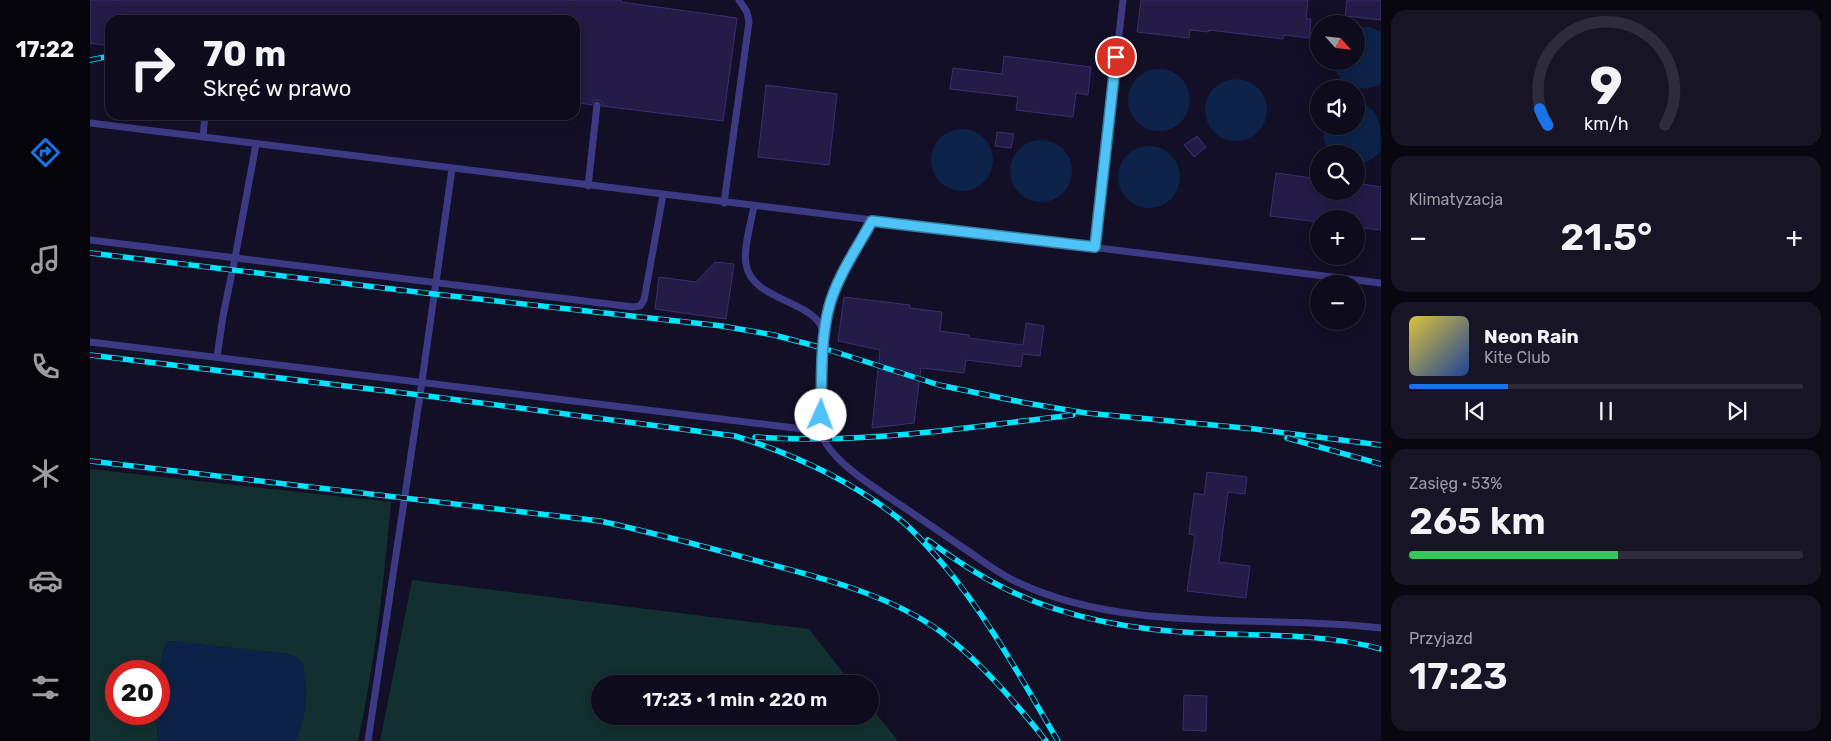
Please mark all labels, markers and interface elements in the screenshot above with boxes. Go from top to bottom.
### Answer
north arrow [1310,15,1365,70]
map controls [1310,15,1365,330]
text: 70 m [203,33,286,75]
icon: right [120,35,185,100]
text: 17:22 [16,36,74,63]
pin [1095,36,1137,78]
icon: arrive [1102,43,1130,71]
text: 9 [1589,55,1623,117]
text: Skręć w prawo [203,75,351,102]
button: sound [1310,80,1365,135]
text: km/h [1584,113,1628,134]
icon: directions [28,135,63,170]
button: search [1310,145,1365,200]
text: Klimatyzacja [1409,190,1503,209]
button: + [1310,210,1365,265]
text: 21.5° [1560,214,1652,260]
text: − [1409,221,1427,254]
text: + [1786,221,1803,254]
icon: music [28,242,63,277]
button: − [1310,275,1365,330]
text: Neon Rain [1484,325,1579,348]
text: Kite Club [1484,348,1550,367]
icon: phone [28,349,63,384]
position arrow [794,388,846,440]
icon: previous [1461,397,1489,425]
icon: pause [1592,397,1620,425]
icon: next [1723,397,1751,425]
icon: climate [28,456,63,491]
text: Zasięg · 53% [1409,474,1502,493]
text: 265 km [1409,498,1546,544]
icon: car [28,563,63,598]
text: Przyjazd [1409,629,1473,648]
text: 17:23 [1409,653,1508,699]
speed limit sign: 20 [105,660,170,725]
icon: filters [28,670,63,705]
text: 17:23 · 1 min · 220 m [643,688,827,711]

